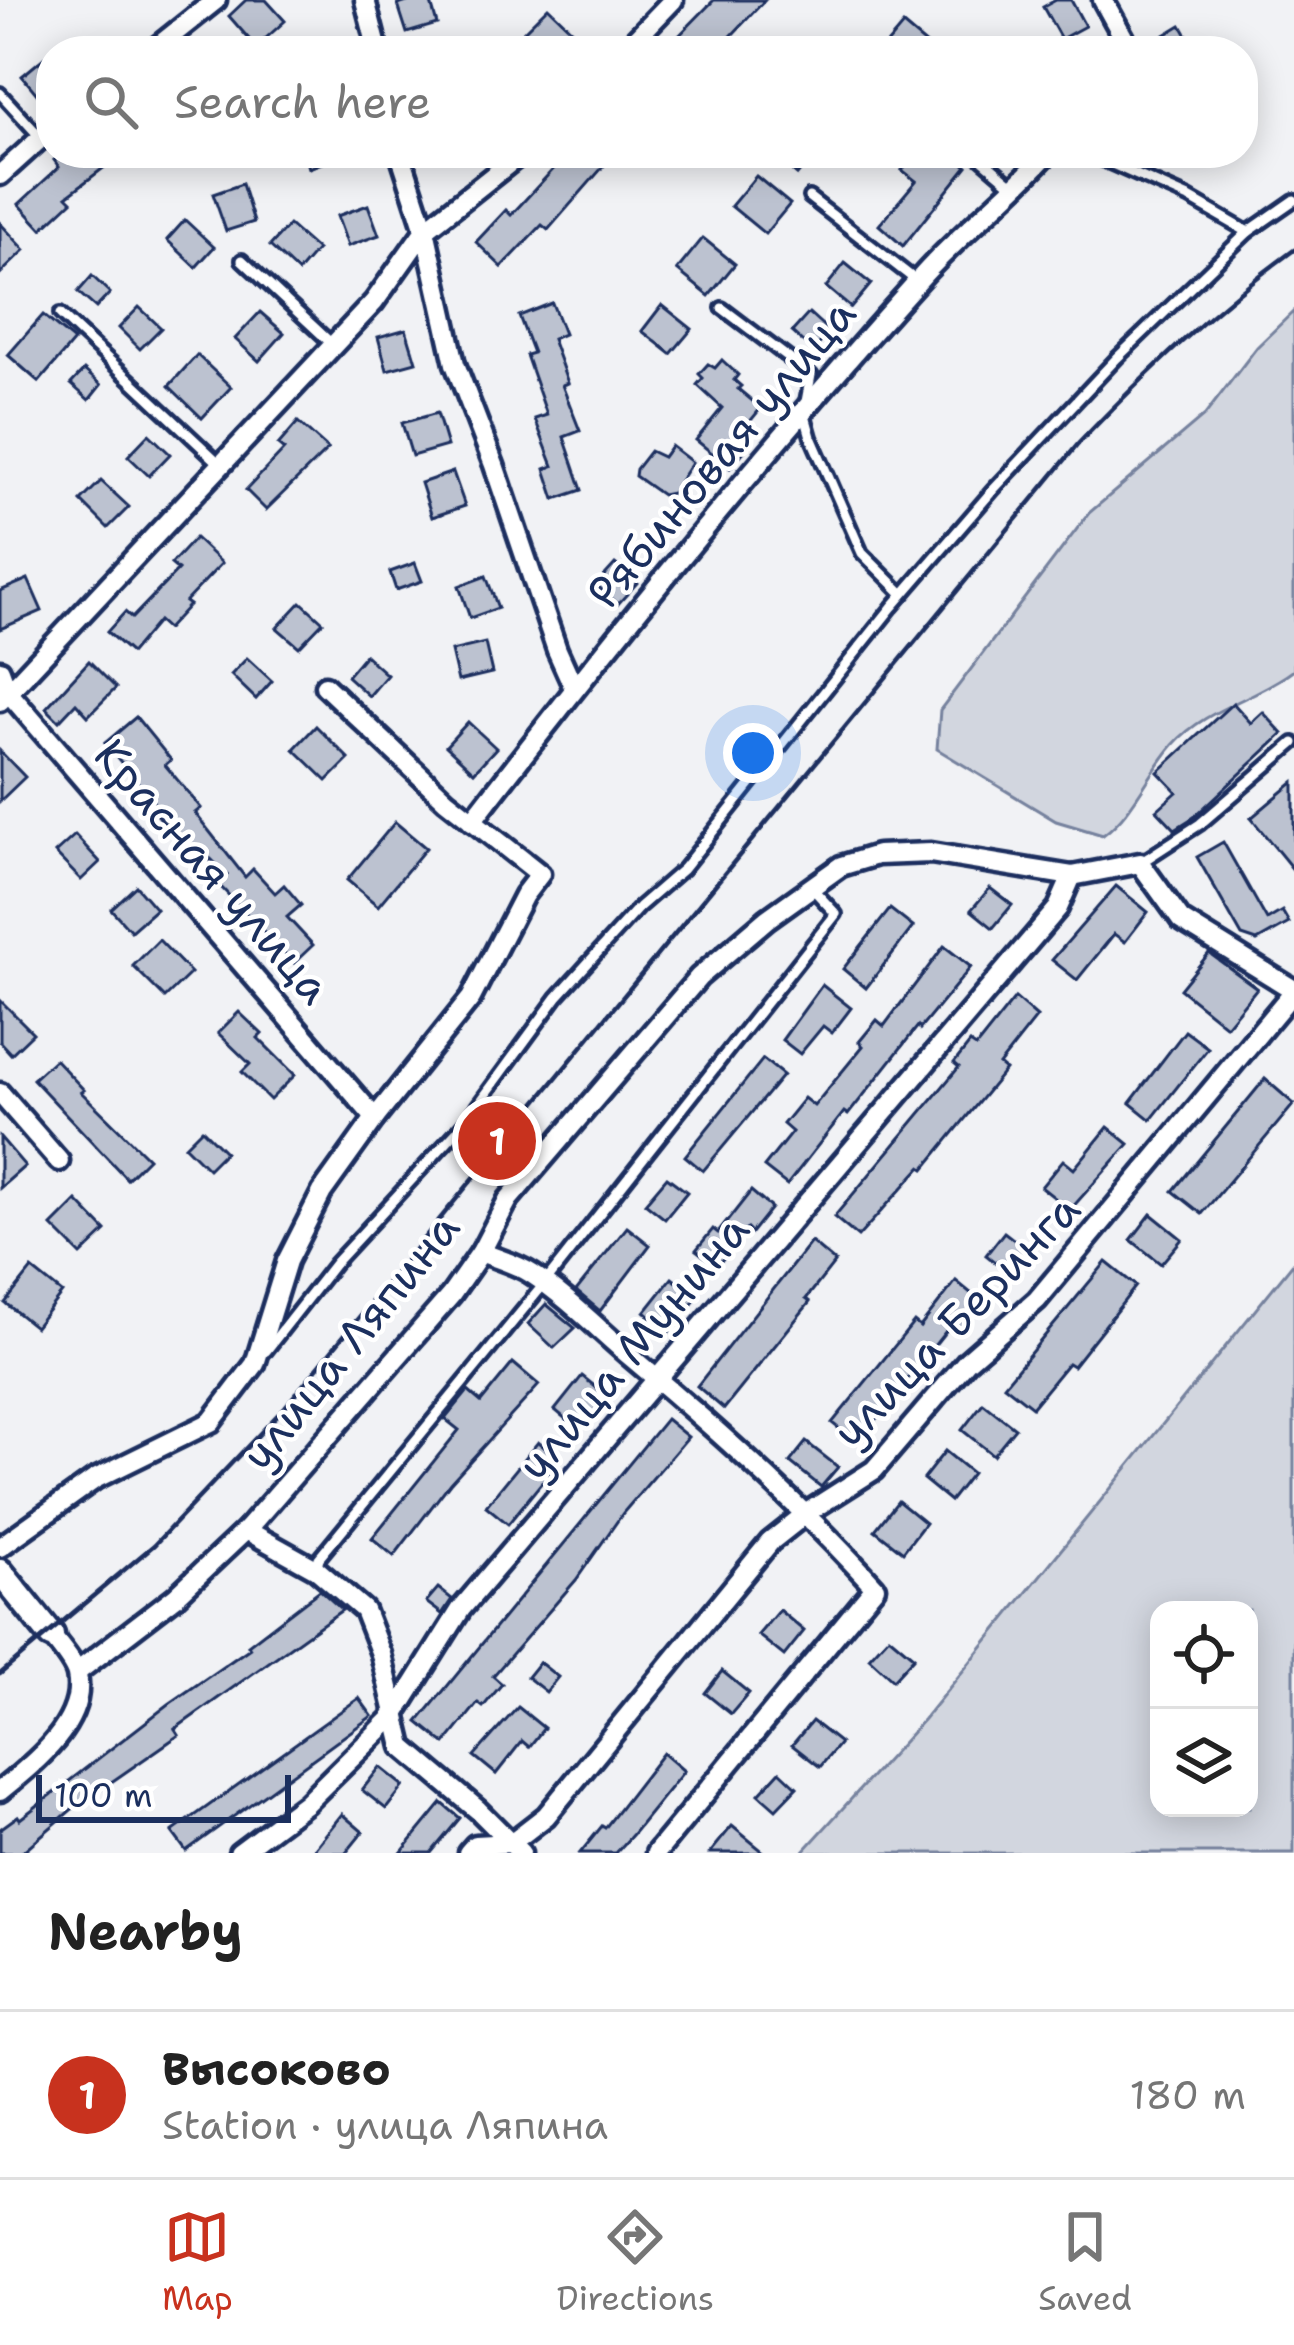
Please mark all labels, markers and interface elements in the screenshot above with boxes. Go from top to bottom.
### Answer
search box [36,36,1258,168]
icon: search [78,69,144,135]
text: Search here [174,72,431,132]
street label: Рябиновая улица [573,285,869,621]
your location [723,723,783,783]
street label: Красная улица [81,726,345,1016]
pin: 1 [458,1096,536,1186]
street label: улица Беринга [819,1180,1093,1460]
street label: улица Ляпина [228,1200,472,1482]
street label: улица Мунина [504,1201,762,1493]
map controls [1150,1601,1258,1817]
button: locate [1150,1601,1258,1709]
button: layers [1150,1709,1258,1817]
scale bar [36,1769,291,1822]
text: 100 m [54,1773,153,1818]
text: Nearby [48,1897,243,1965]
text: Высоково [162,2039,391,2099]
text: 1 [78,2069,96,2121]
text: 180 m [1130,2069,1246,2121]
text: Station · улица Ляпина [162,2099,608,2151]
tab: Map [162,2204,233,2321]
tab: Directions [557,2204,714,2321]
tab: Saved [1038,2204,1132,2321]

